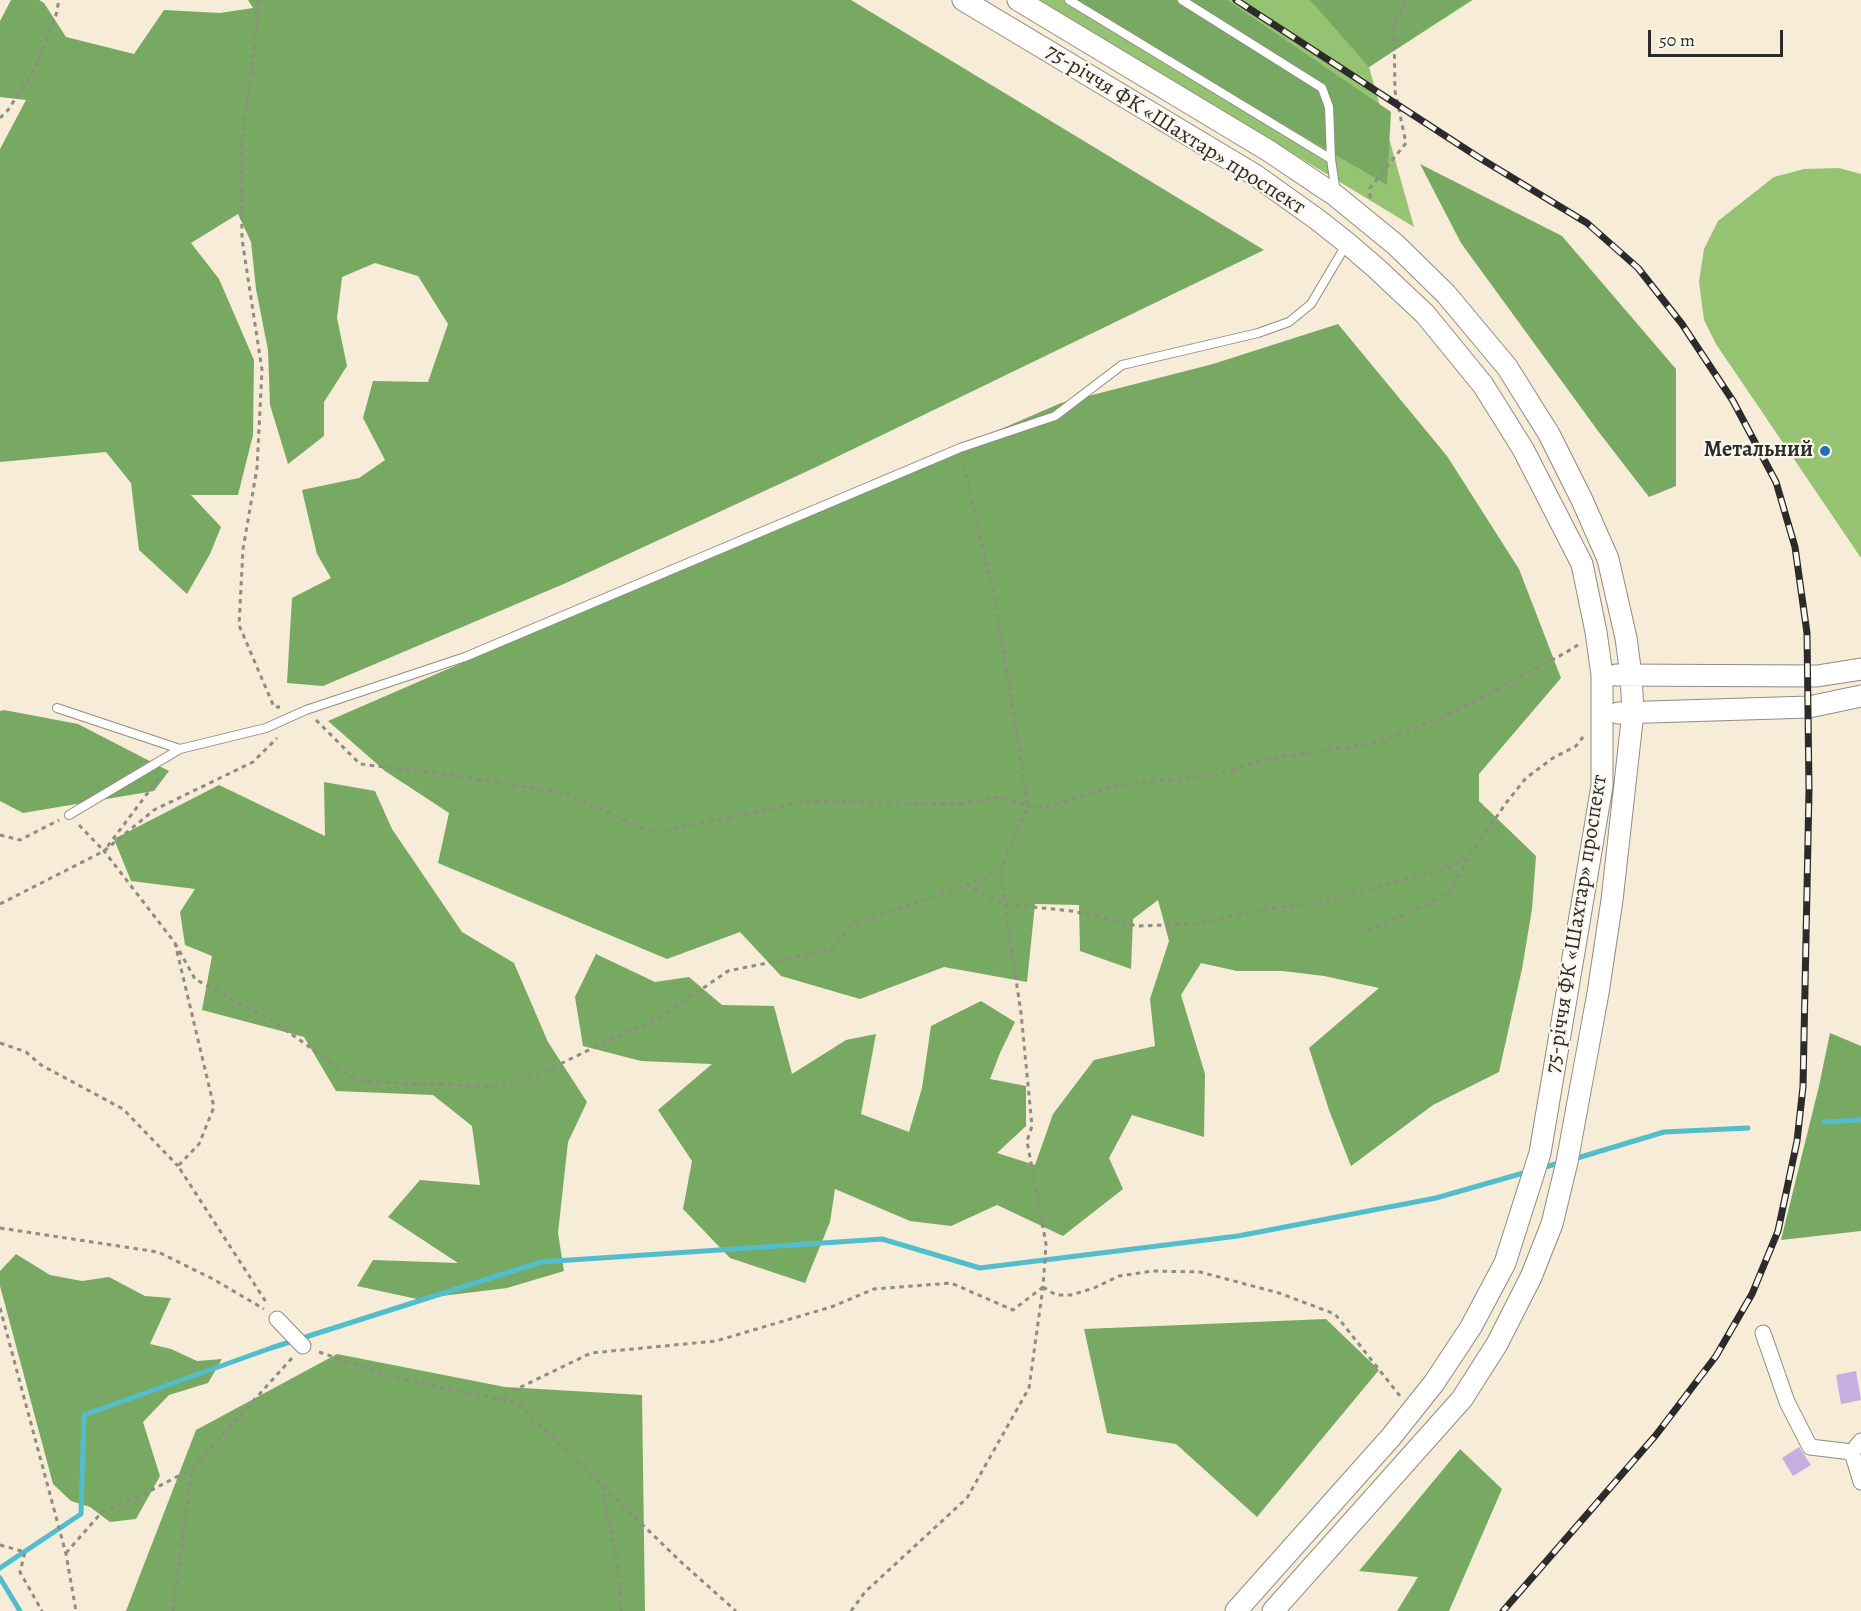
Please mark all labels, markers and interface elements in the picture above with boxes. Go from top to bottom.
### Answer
scale bar [1651,18,1786,56]
text: 50 m [1659,28,1695,52]
street label: 75-річчя ФК «Шахтар» проспект [1040,39,1310,221]
place label: Метальний [1704,438,1813,464]
marker: Метальний [1818,444,1832,458]
street label: 75-річчя ФК «Шахтар» проспект [1540,773,1614,1075]

